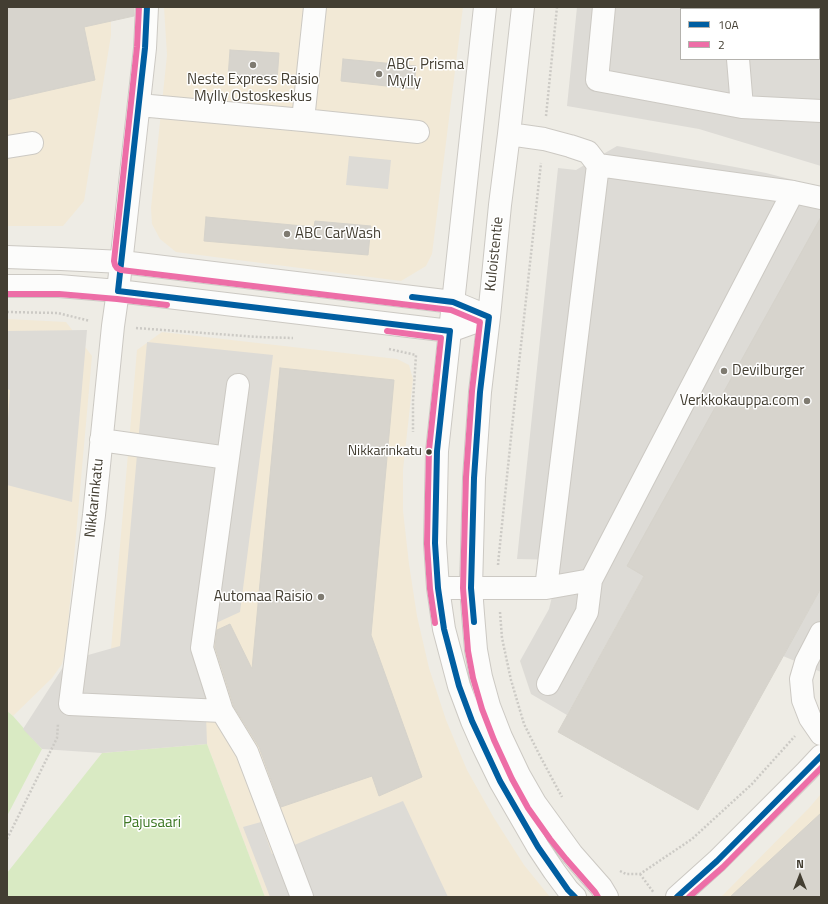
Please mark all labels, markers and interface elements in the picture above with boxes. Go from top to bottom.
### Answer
legend [680,8,820,60]
text: 10A [718,15,739,34]
text: 2 [718,35,725,54]
place label: ABC, Prisma Mylly [387,56,464,91]
marker: Neste Express Raisio Mylly Ostoskeskus [248,60,258,70]
marker: ABC, Prisma Mylly [374,69,384,79]
place label: Neste Express Raisio Mylly Ostoskeskus [187,71,319,106]
street label: Kuloistentie [482,216,508,292]
place label: ABC CarWash [295,225,381,243]
marker: ABC CarWash [282,229,292,239]
place label: Devilburger [732,362,805,380]
marker: Devilburger [719,366,729,376]
place label: Verkkokauppa.com [680,392,799,410]
marker: Verkkokauppa.com [802,396,812,406]
place label: Nikkarinkatu [348,444,422,460]
marker: Nikkarinkatu [424,447,434,457]
street label: Nikkarinkatu [82,457,108,539]
place label: Automaa Raisio [214,588,313,606]
marker: Automaa Raisio [316,592,326,602]
park label: Pajusaari [123,814,181,832]
north arrow [780,856,820,896]
text: N [796,856,804,872]

